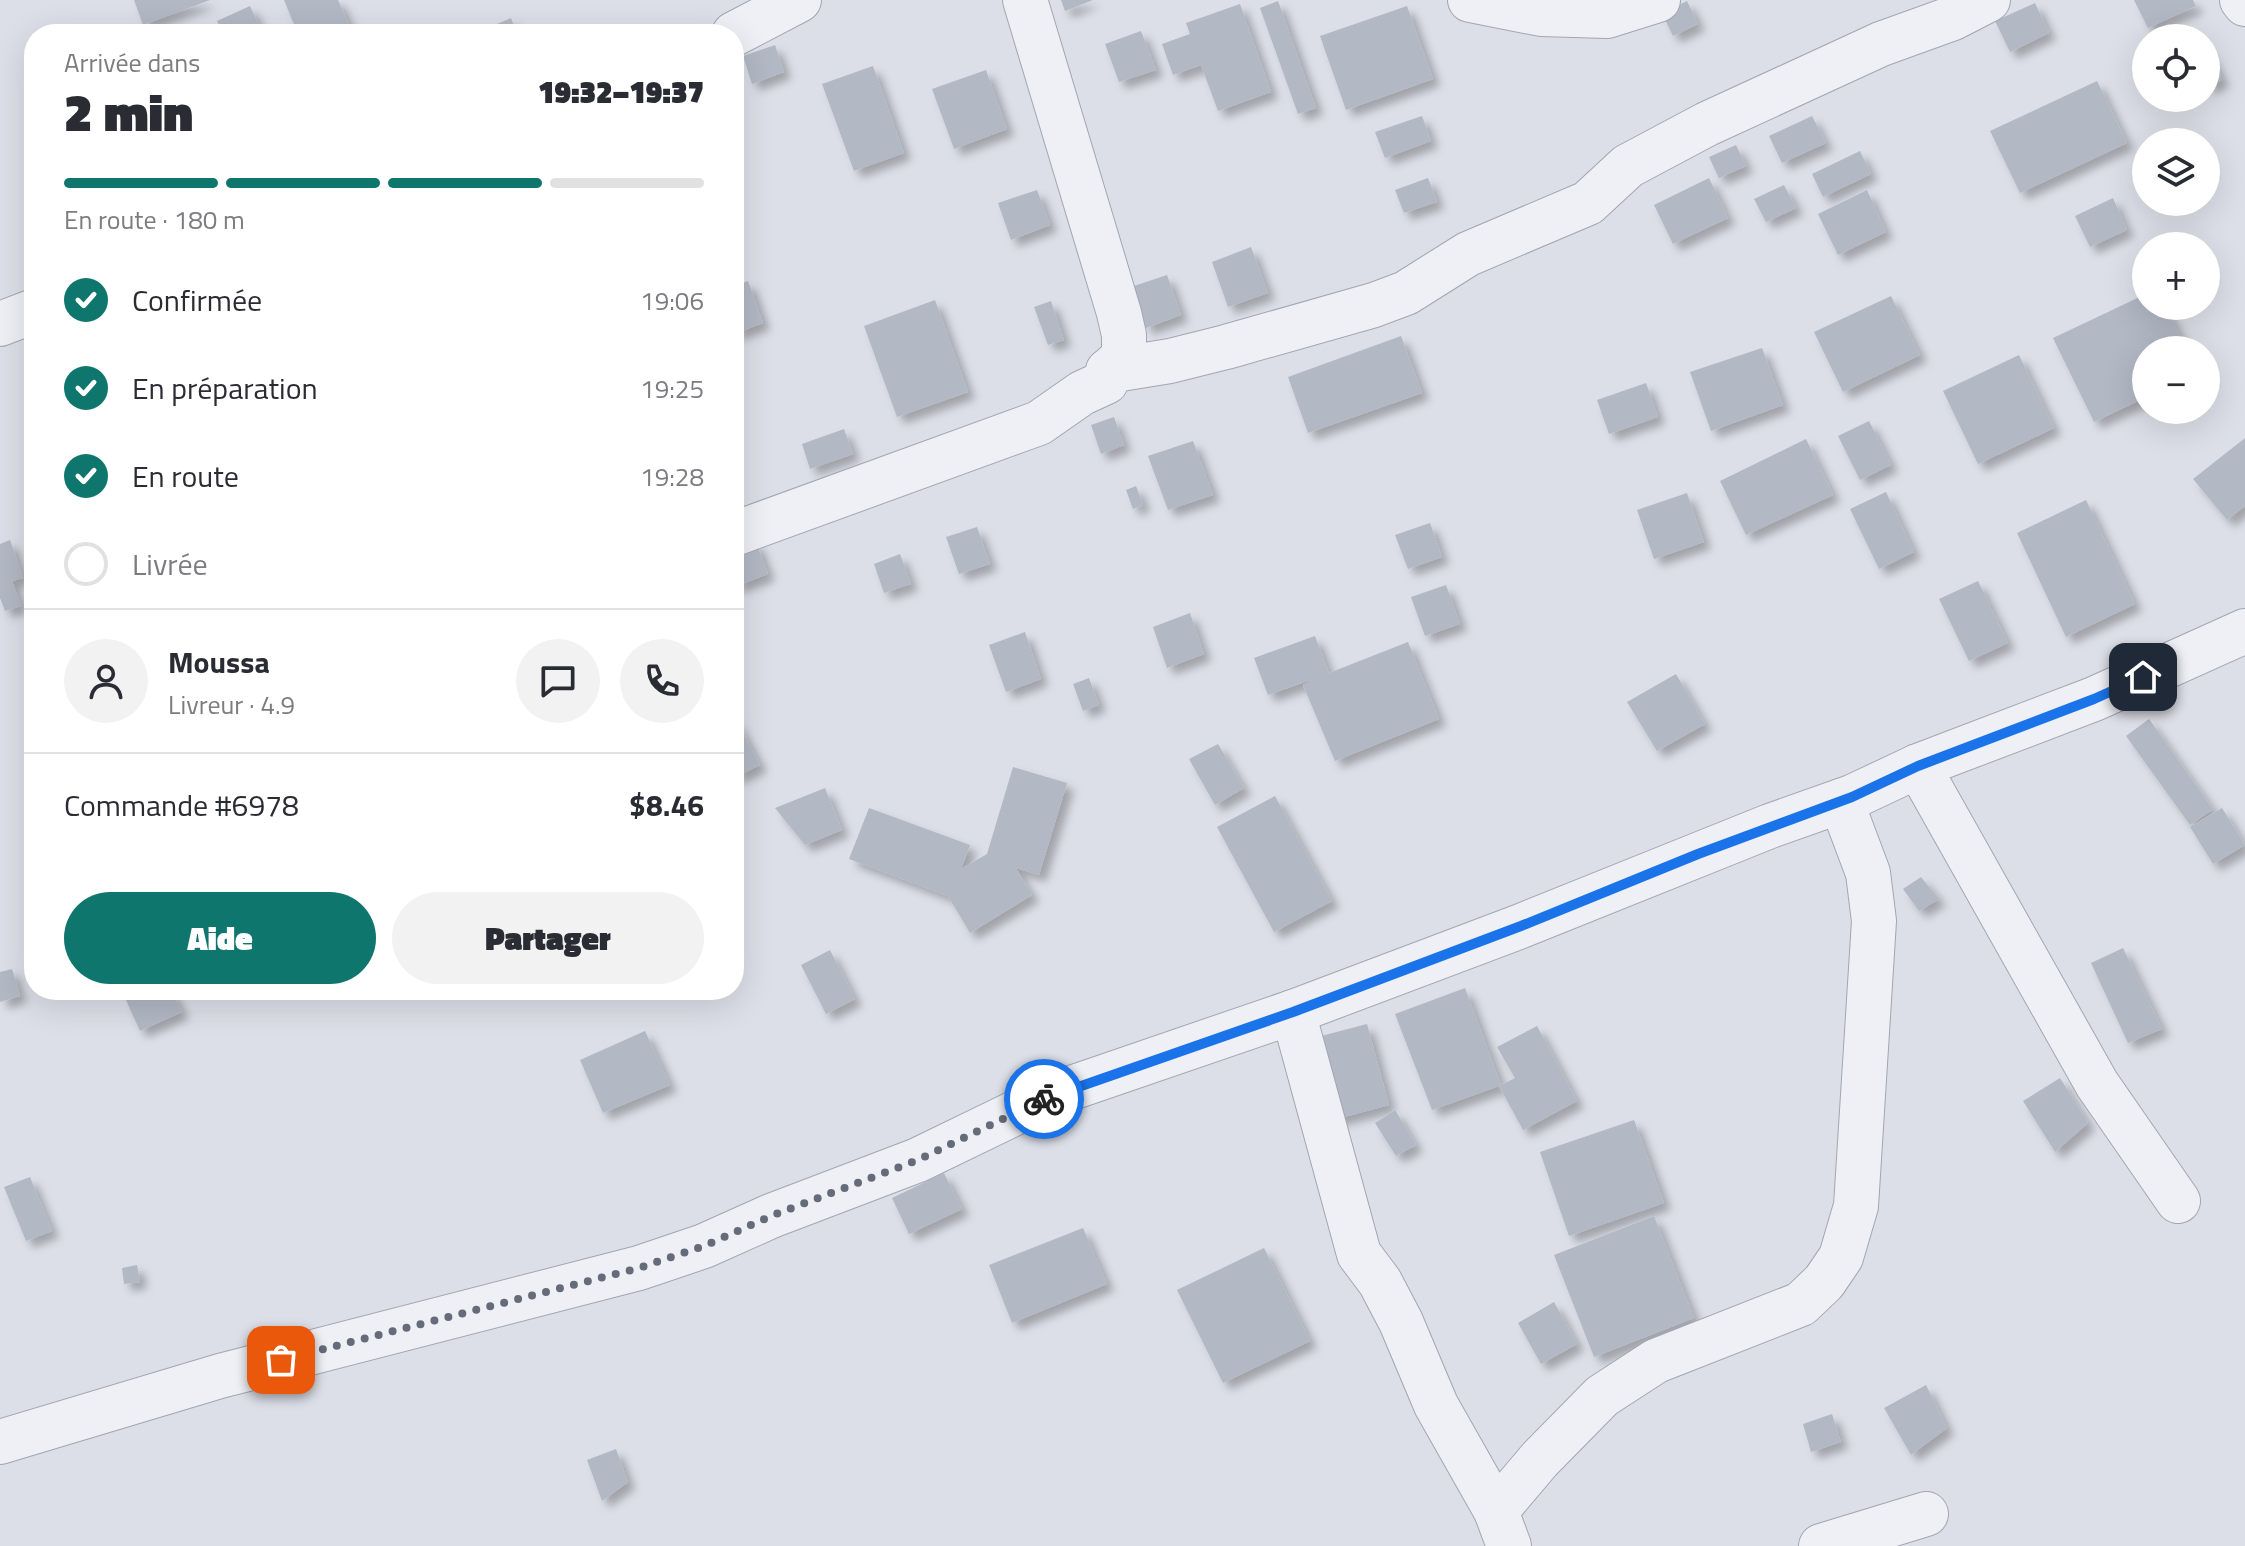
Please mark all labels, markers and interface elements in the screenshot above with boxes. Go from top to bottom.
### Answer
map controls [2132,24,2220,424]
button: locate [2132,24,2220,112]
text: Arrivée dans [64,43,200,82]
text: 19:32–19:37 [538,69,704,115]
text: 2 min [64,72,193,151]
button: layers [2132,128,2220,216]
text: En route · 180 m [64,200,245,239]
button: + [2132,232,2220,320]
text: Confirmée [132,277,262,323]
icon: check [64,278,108,322]
text: 19:06 [640,281,704,320]
button: − [2132,336,2220,424]
text: En préparation [132,365,318,411]
icon: check [64,366,108,410]
text: 19:25 [640,369,704,408]
text: En route [132,453,239,499]
icon: check [64,454,108,498]
text: 19:28 [640,457,704,496]
text: Livrée [132,541,208,587]
button: person [64,639,148,723]
text: Moussa [168,639,270,685]
button: chat [516,639,600,723]
button: phone [620,639,704,723]
pin [2109,643,2177,711]
icon: home [2121,655,2165,699]
text: Livreur · 4.9 [168,685,295,724]
text: Commande #6978 [64,782,299,828]
text: $8.46 [629,782,704,828]
button: Aide [64,892,376,984]
button: Partager [392,892,704,984]
courier [1004,1059,1084,1139]
icon: bike [1022,1077,1066,1121]
pin [247,1326,315,1394]
icon: bag [259,1338,303,1382]

